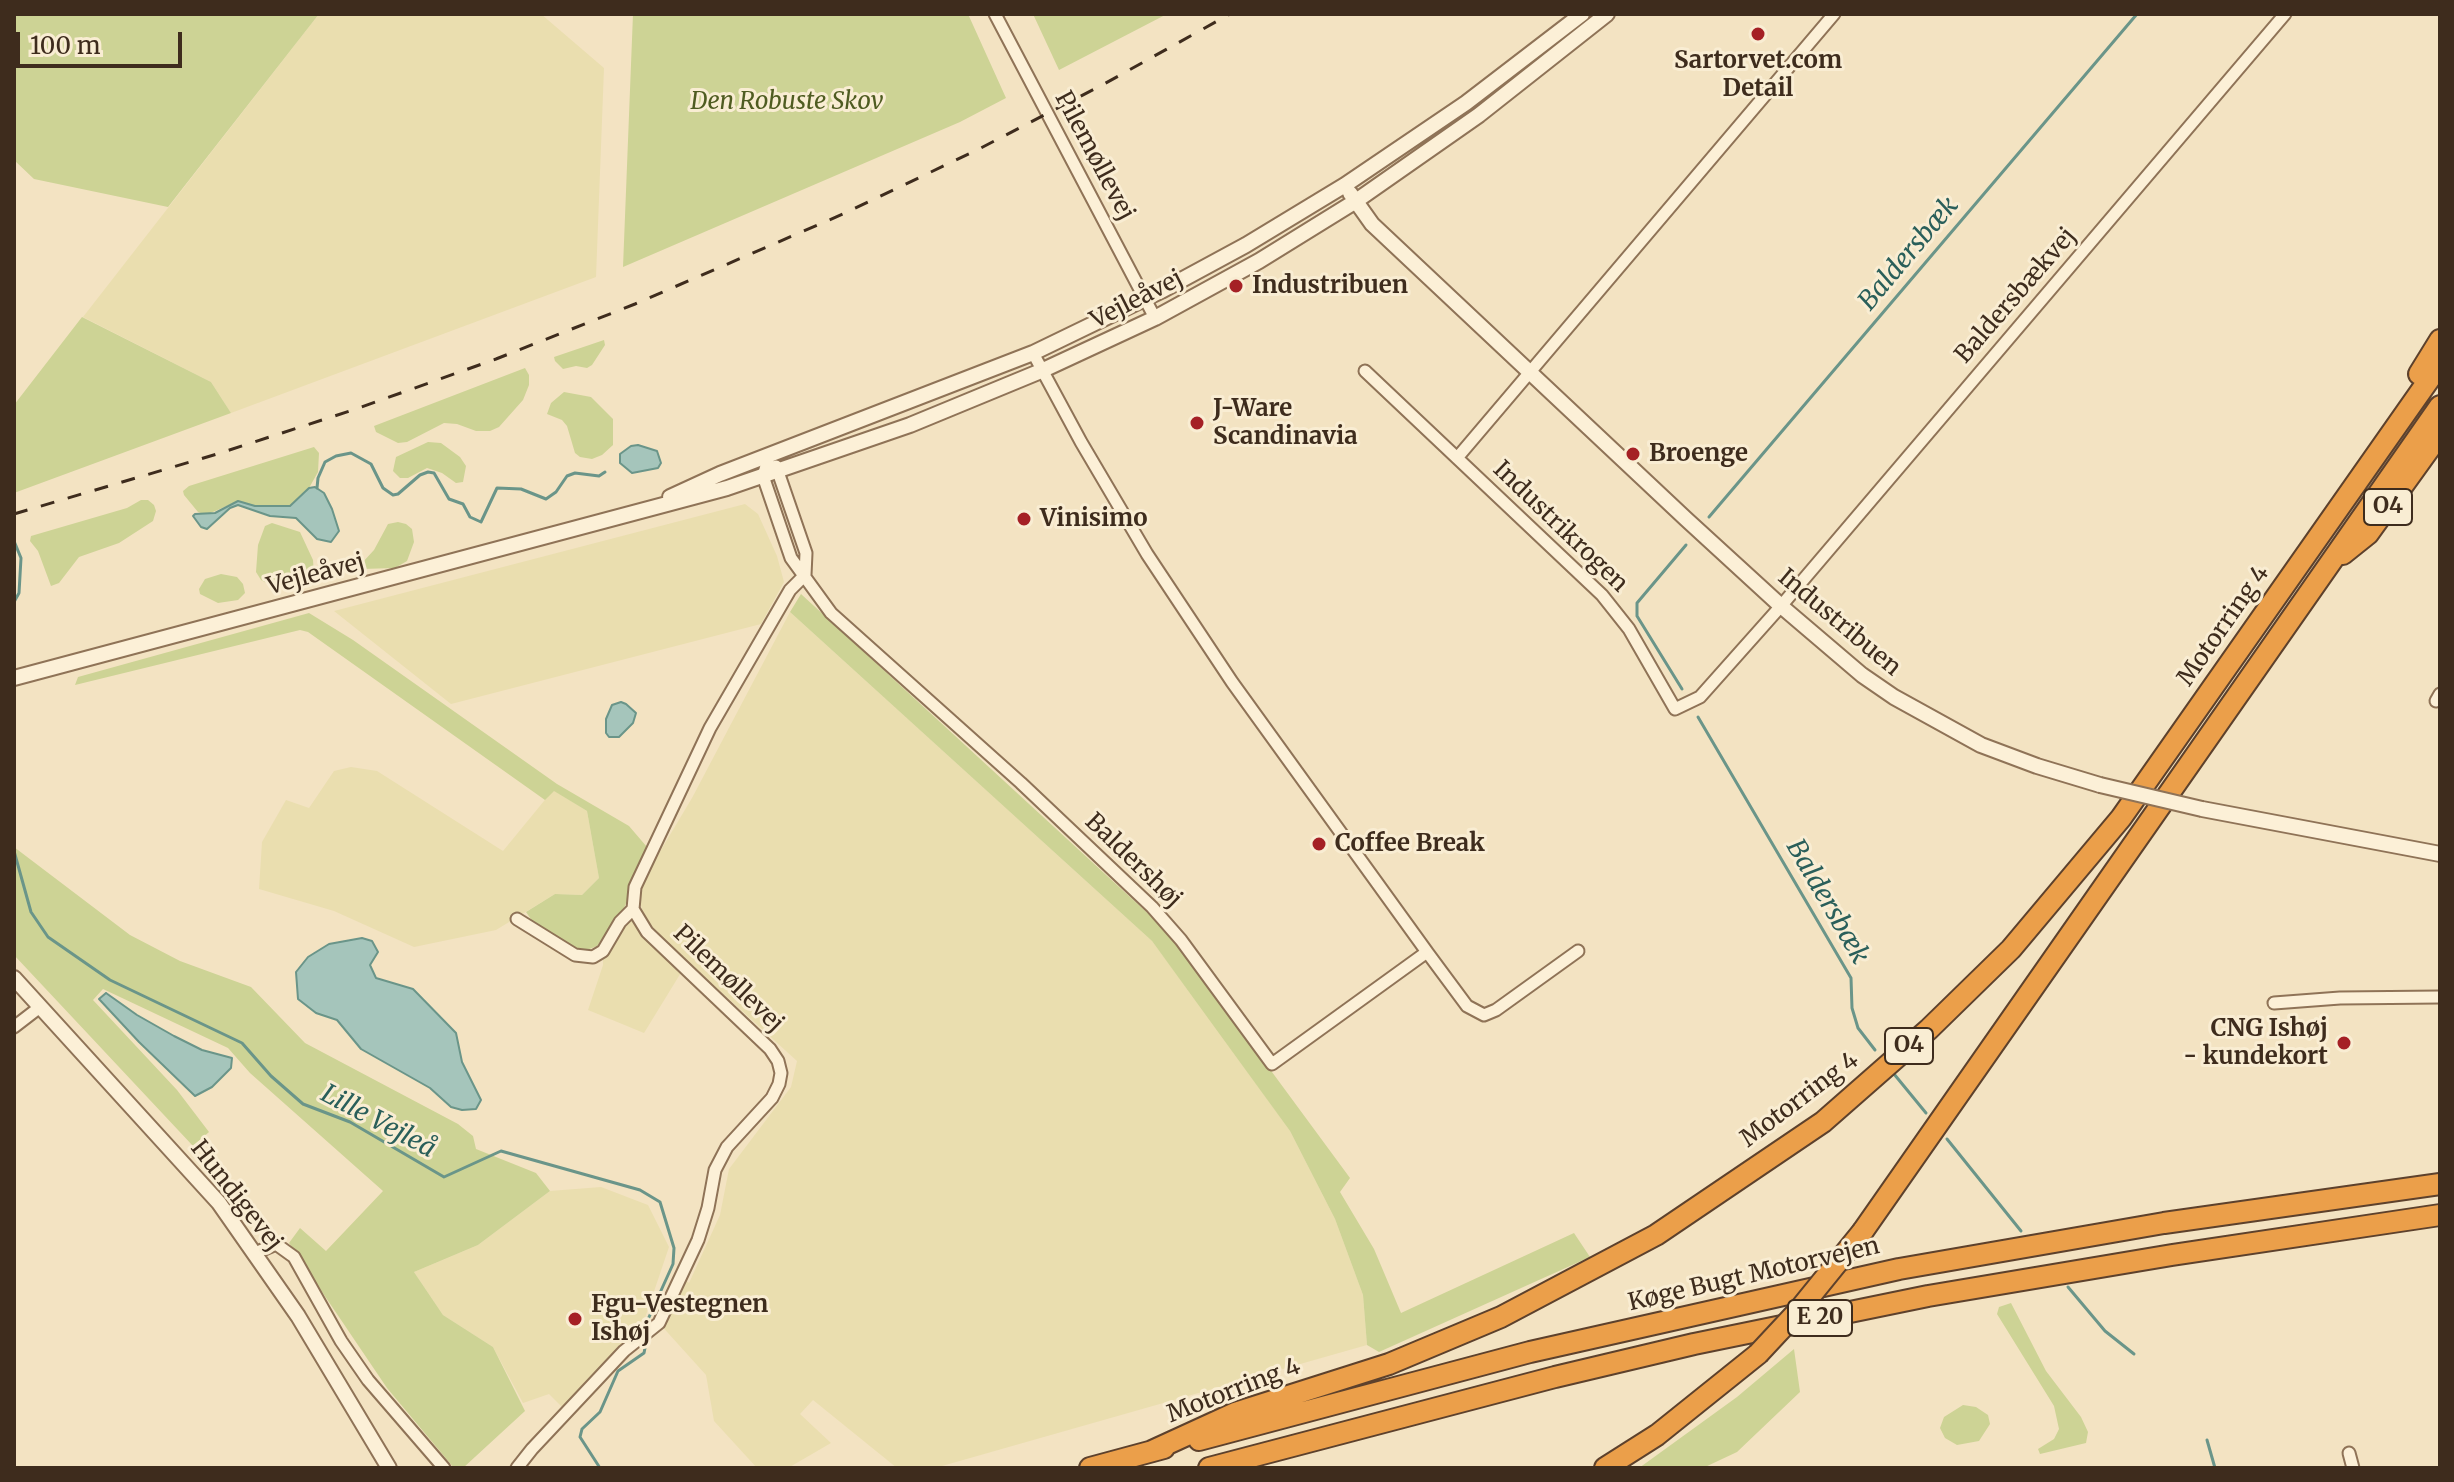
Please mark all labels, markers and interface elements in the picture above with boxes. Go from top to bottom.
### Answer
scale bar [20,16,186,66]
marker: Sartorvet.com Detail [1749,25,1767,43]
text: 100 m [30,30,100,61]
place label: Sartorvet.com Detail [1674,47,1842,103]
street label: Pilemøllevej [1048,87,1140,225]
park label: Den Robuste Skov [691,88,883,116]
water label: Baldersbæk [1853,191,1965,317]
street label: Baldersbækvej [1949,222,2083,370]
street label: Vejleåvej [1086,264,1188,336]
place label: Industribuen [1252,272,1408,300]
marker: Industribuen [1227,277,1245,295]
place label: J-Ware Scandinavia [1213,395,1358,451]
marker: J-Ware Scandinavia [1188,414,1206,432]
place label: Broenge [1649,440,1748,468]
marker: Broenge [1624,445,1642,463]
street label: Industrikrogen [1487,456,1633,598]
road number: O4 [2364,489,2412,525]
place label: Vinisimo [1040,505,1148,533]
marker: Vinisimo [1015,510,1033,528]
street label: Vejleåvej [264,548,368,602]
street label: Motorring 4 [2172,560,2276,692]
street label: Industribuen [1772,563,1906,683]
street label: Baldershøj [1079,808,1187,914]
place label: Coffee Break [1335,830,1485,858]
water label: Baldersbæk [1779,834,1875,970]
marker: Coffee Break [1310,835,1328,853]
street label: Pilemøllevej [667,919,789,1039]
place label: CNG Ishøj - kundekort [2183,1015,2328,1071]
road number: O4 [1885,1028,1933,1064]
marker: CNG Ishøj - kundekort [2335,1034,2353,1052]
street label: Motorring 4 [1735,1046,1865,1154]
water label: Lille Vejleå [315,1079,441,1165]
street label: Hundigevej [184,1135,288,1257]
street label: Køge Bugt Motorvejen [1625,1232,1883,1318]
place label: Fgu-Vestegnen Ishøj [591,1291,768,1347]
road number: E 20 [1788,1300,1852,1336]
marker: Fgu-Vestegnen Ishøj [566,1310,584,1328]
street label: Motorring 4 [1163,1352,1305,1430]

